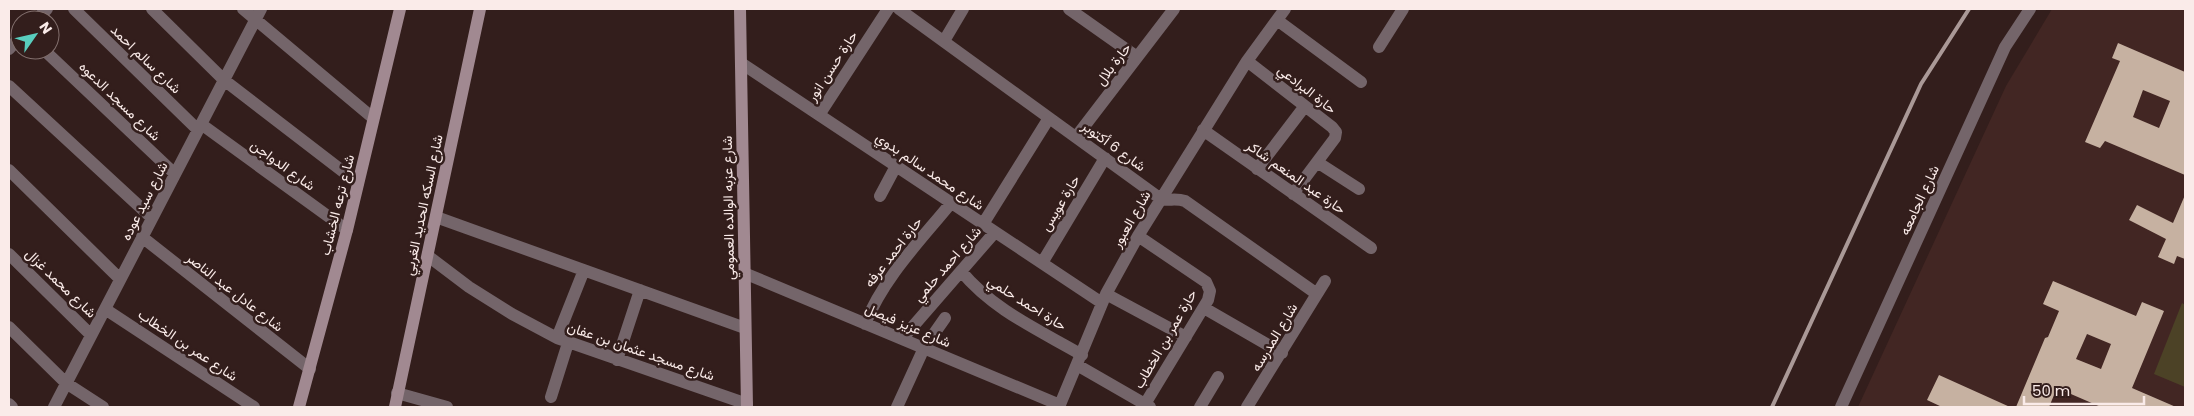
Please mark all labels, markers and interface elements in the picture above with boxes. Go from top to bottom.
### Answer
north arrow [10,10,60,60]
text: N [35,18,57,38]
street label: شارع سالم احمد [106,20,186,99]
street label: حارة حسن انور [801,27,862,106]
street label: حارة بلال [1090,39,1136,89]
street label: شارع مسجد الدعوه [74,57,165,146]
street label: حارة البرادعي [1272,60,1341,120]
street label: شارع 6 أكتوبر [1076,115,1150,177]
street label: شارع محمد سالم بدوي [871,127,988,216]
street label: شارع السكه الحديد الغربي [398,133,450,278]
street label: شارع الدواجن [246,135,319,196]
street label: حارة عبد المنعم شاكر [1241,135,1350,219]
street label: شارع عزبه الوالده العمومي [717,136,741,280]
street label: شارع ترعه الخشاب [315,152,360,258]
street label: شارع سيد عوده [116,158,173,244]
street label: شارع الجامعه [1894,162,1945,239]
street label: حارة عويس [1035,171,1085,235]
street label: شارع العبور [1106,187,1156,253]
street label: حارة احمد عرفه [859,213,927,291]
street label: شارع احمد حلمي [908,222,987,308]
street label: شارع محمد غزال [20,244,101,323]
street label: شارع عادل عبد الناصر [181,247,288,337]
street label: حارة احمد حلمي [982,271,1070,337]
street label: حارة عمر بن الخطاب [1128,286,1202,392]
street label: شارع عزيز فيصل [862,298,954,353]
street label: شارع المدرسه [1246,299,1303,376]
street label: شارع عمر بن الخطاب [134,304,242,387]
street label: شارع مسجد عثمان بن عفان [564,316,717,387]
scale bar [2024,374,2144,406]
text: 50 m [2032,380,2070,401]

